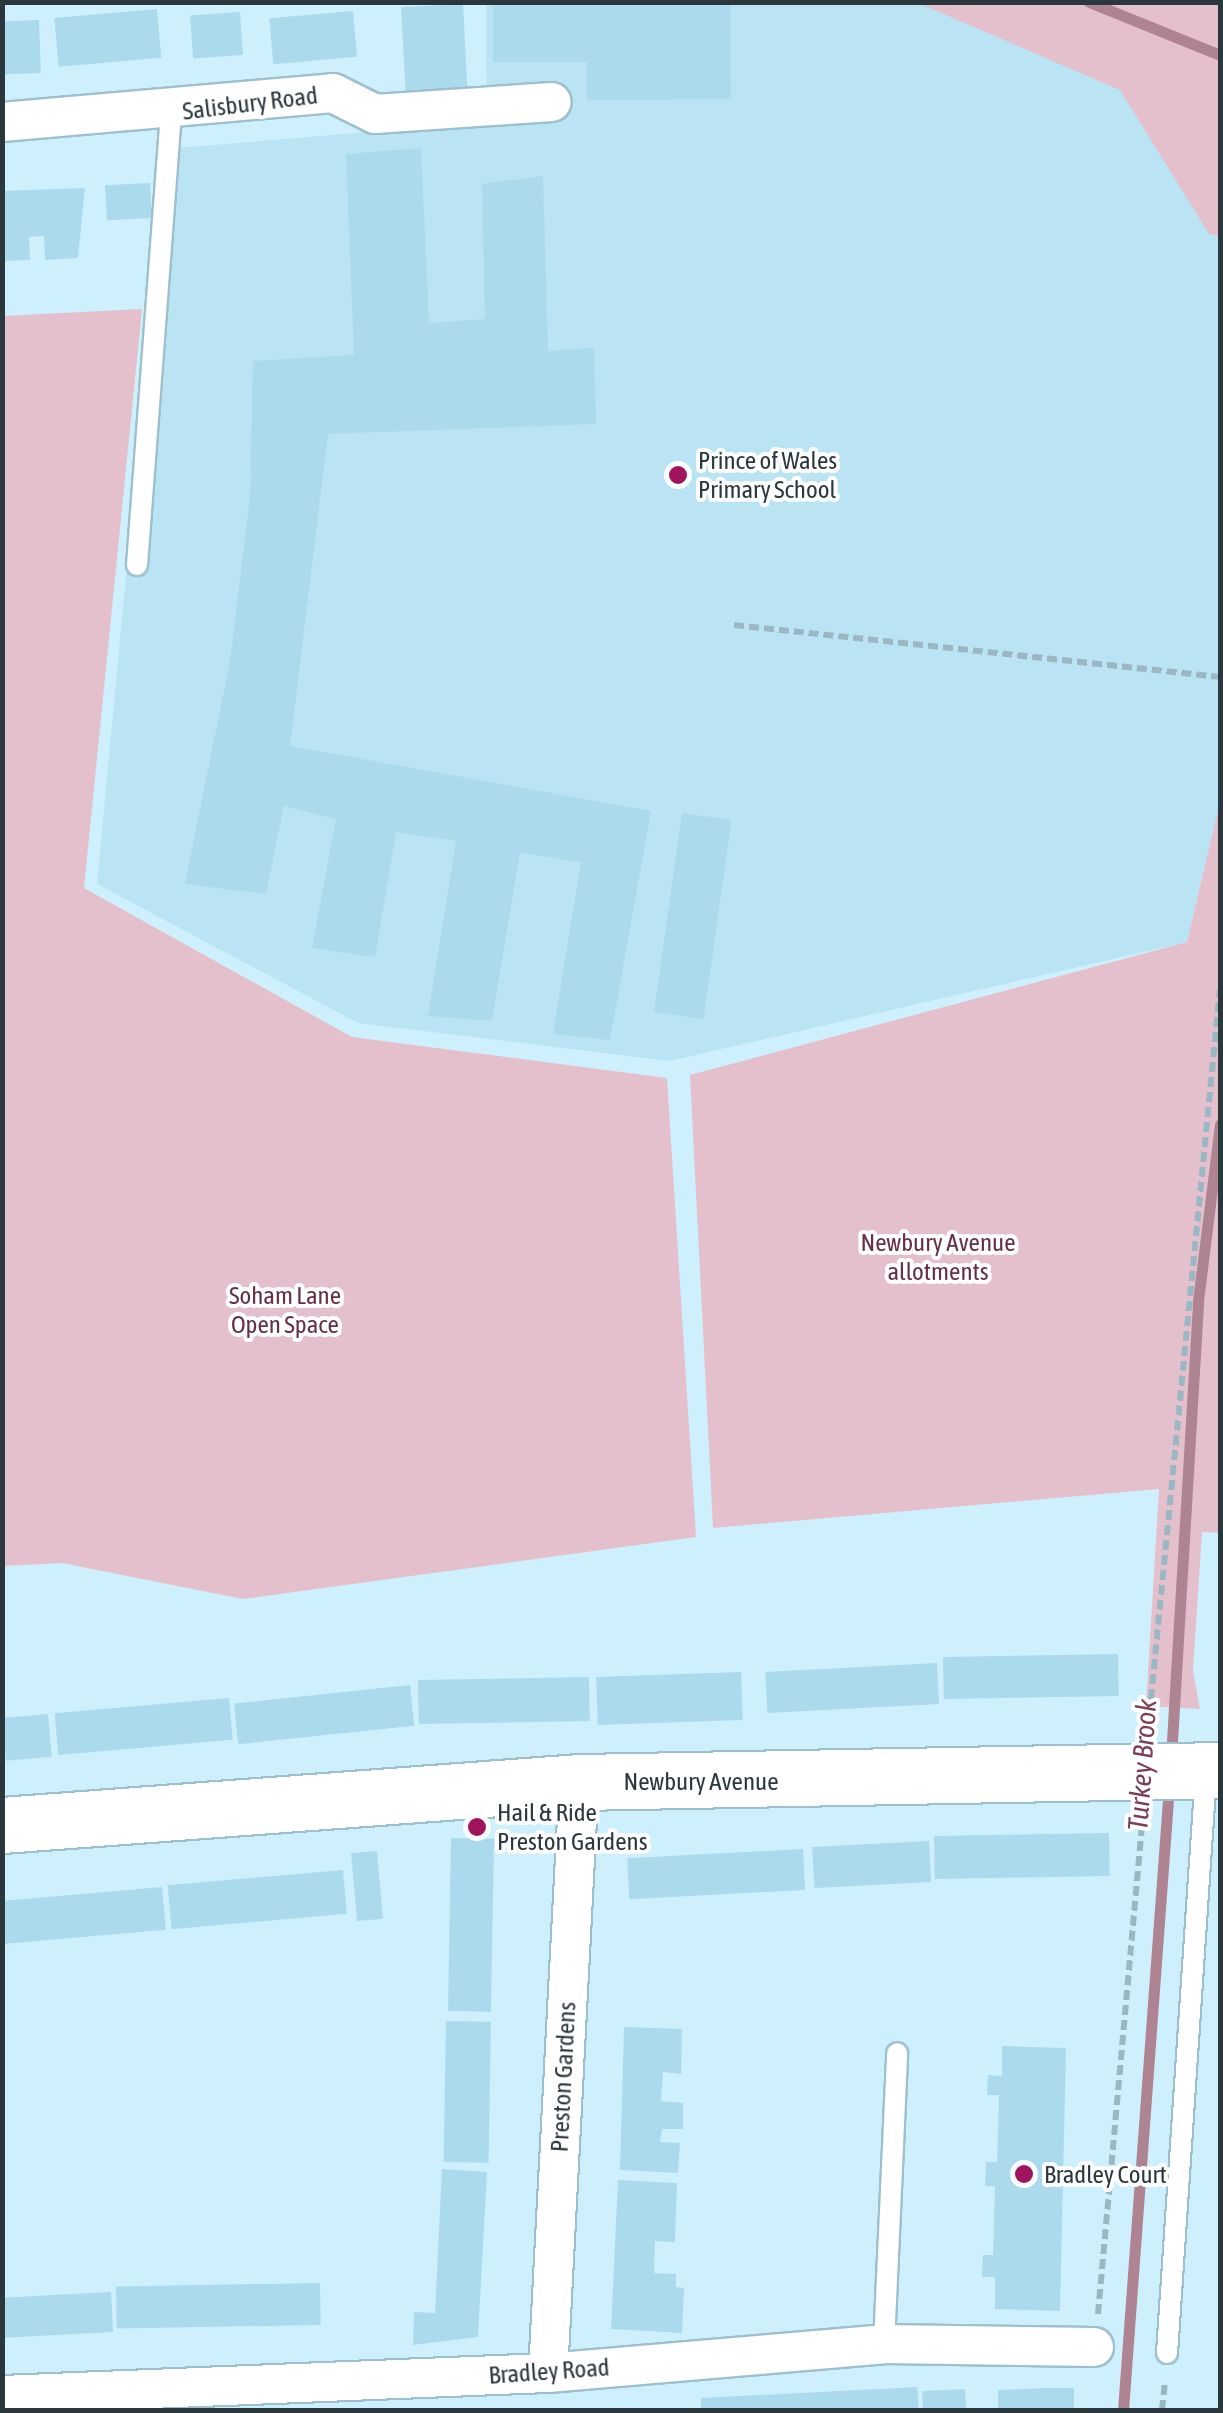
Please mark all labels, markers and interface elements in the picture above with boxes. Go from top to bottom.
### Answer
street label: Salisbury Road [181,80,319,126]
place label: Prince of Wales Primary School [698,446,837,505]
marker: Prince of Wales Primary School [667,464,689,486]
park label: Newbury Avenue allotments [861,1228,1015,1287]
park label: Soham Lane Open Space [229,1281,341,1340]
water label: Turkey Brook [1121,1698,1163,1832]
street label: Newbury Avenue [624,1766,778,1796]
place label: Hail & Ride Preston Gardens [497,1798,647,1857]
marker: Hail & Ride Preston Gardens [466,1816,488,1838]
street label: Preston Gardens [544,2001,582,2153]
place label: Bradley Court [1044,2159,1167,2189]
marker: Bradley Court [1013,2163,1035,2185]
street label: Bradley Road [488,2352,610,2390]

